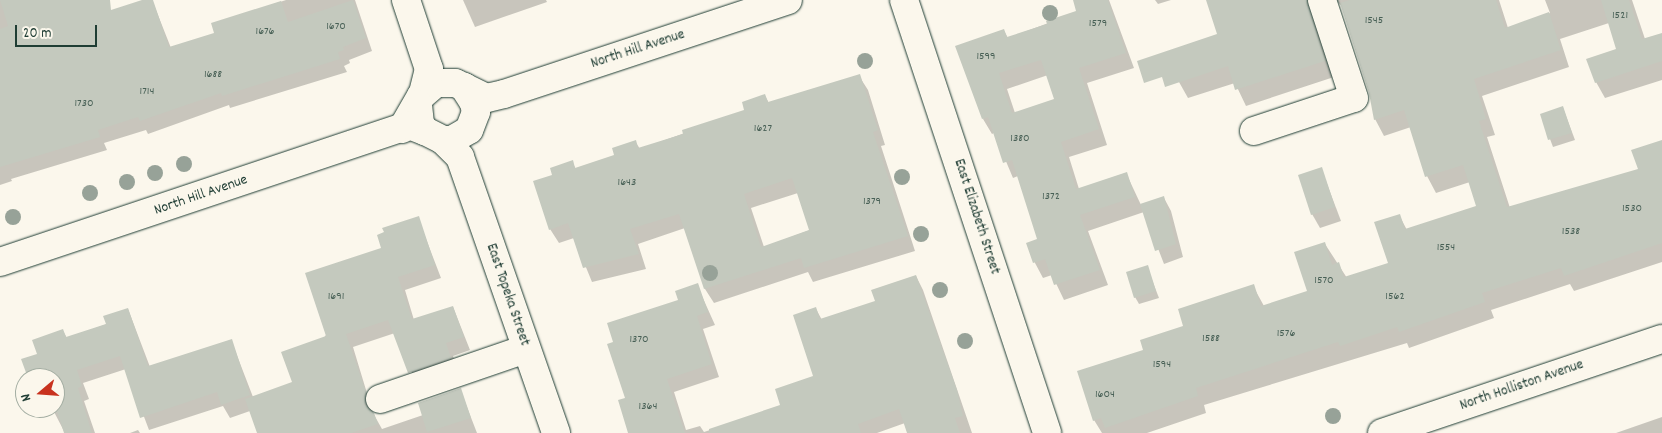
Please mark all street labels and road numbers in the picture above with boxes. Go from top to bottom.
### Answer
street label: North Hill Avenue [589,26,687,74]
street label: East Elizabeth Street [949,157,1003,277]
street label: North Hill Avenue [152,172,250,220]
street label: East Topeka Street [481,241,533,349]
street label: North Holliston Avenue [1458,356,1586,416]

